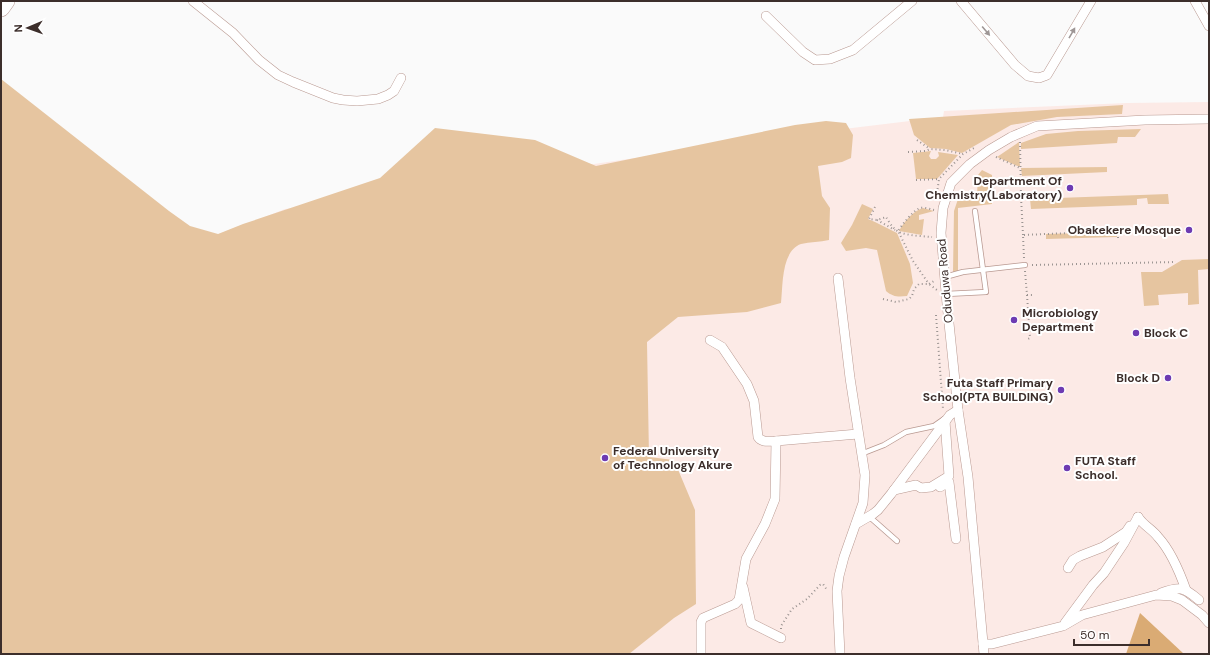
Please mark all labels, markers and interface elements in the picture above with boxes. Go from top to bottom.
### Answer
north arrow [8,8,48,48]
text: N [11,24,25,33]
one-way arrow [982,25,991,36]
one-way arrow [1069,27,1076,39]
place label: Department Of Chemistry(Laboratory) [925,173,1062,203]
marker: Department Of Chemistry(Laboratory) [1065,183,1075,193]
place label: Obakekere Mosque [1068,222,1181,238]
marker: Obakekere Mosque [1184,225,1194,235]
street label: Oduduwa Road [933,238,957,324]
place label: Microbiology Department [1022,305,1099,335]
marker: Microbiology Department [1009,315,1019,325]
place label: Block C [1144,325,1188,341]
marker: Block C [1131,328,1141,338]
place label: Block D [1116,370,1160,386]
marker: Block D [1163,373,1173,383]
place label: Futa Staff Primary School(PTA BUILDING) [923,375,1054,405]
marker: Futa Staff Primary School(PTA BUILDING) [1056,385,1066,395]
place label: Federal University of Technology Akure [613,443,733,473]
marker: Federal University of Technology Akure [600,453,610,463]
place label: FUTA Staff School. [1075,453,1136,483]
marker: FUTA Staff School. [1062,463,1072,473]
scale bar [1074,621,1149,647]
text: 50 m [1080,627,1109,643]

